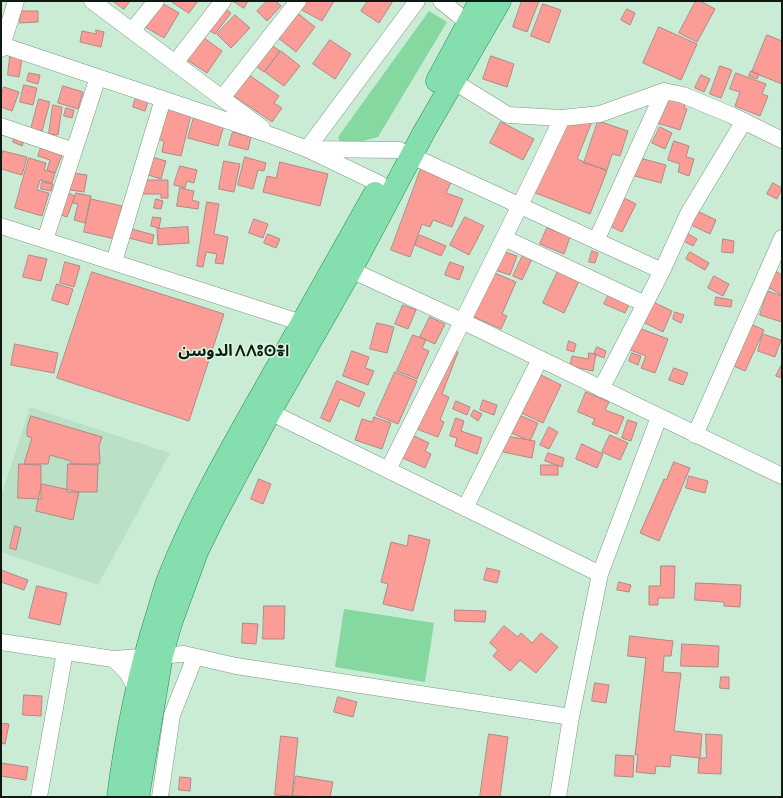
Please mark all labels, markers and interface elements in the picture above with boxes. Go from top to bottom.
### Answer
district label: الدوسن ⴷⴷⵓⵙⴻⵏ [178,341,290,361]

